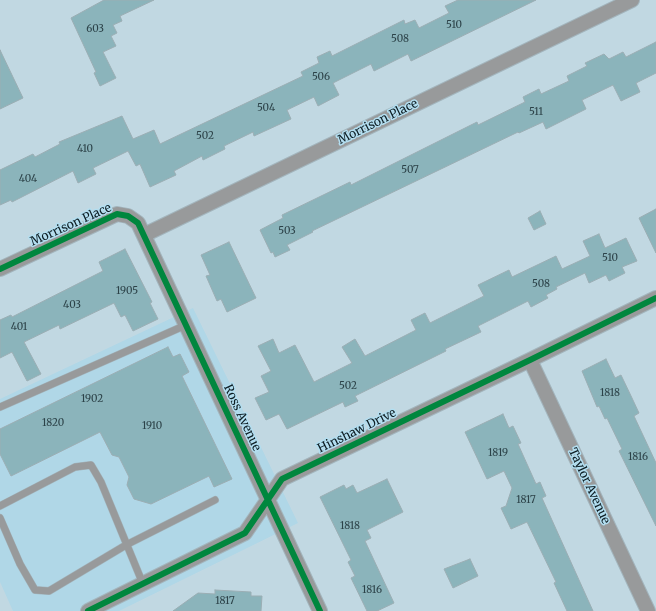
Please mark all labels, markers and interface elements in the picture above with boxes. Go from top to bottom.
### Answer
house number: 510 [446,19,462,31]
house number: 603 [86,23,104,35]
house number: 508 [391,33,409,45]
house number: 506 [312,71,330,83]
street label: Morrison Place [336,96,420,148]
house number: 504 [257,102,275,114]
house number: 511 [529,106,543,118]
house number: 502 [196,130,214,142]
house number: 410 [77,143,93,155]
house number: 507 [401,164,419,176]
house number: 404 [19,173,37,185]
street label: Morrison Place [28,201,114,249]
house number: 503 [278,225,296,237]
house number: 510 [602,252,618,264]
house number: 508 [532,278,550,290]
house number: 1905 [116,285,138,297]
house number: 403 [63,299,81,311]
house number: 401 [11,321,27,333]
house number: 502 [339,380,357,392]
street label: Ross Avenue [220,382,264,454]
house number: 1818 [600,387,620,399]
house number: 1902 [81,393,103,405]
street label: Hinshaw Drive [315,406,399,456]
house number: 1820 [42,417,64,429]
house number: 1910 [142,420,162,432]
street label: Taylor Avenue [565,446,613,526]
house number: 1819 [488,447,508,459]
house number: 1816 [628,451,648,463]
house number: 1817 [516,494,536,506]
house number: 1818 [340,520,360,532]
house number: 1816 [362,584,382,596]
house number: 1817 [215,595,235,607]

